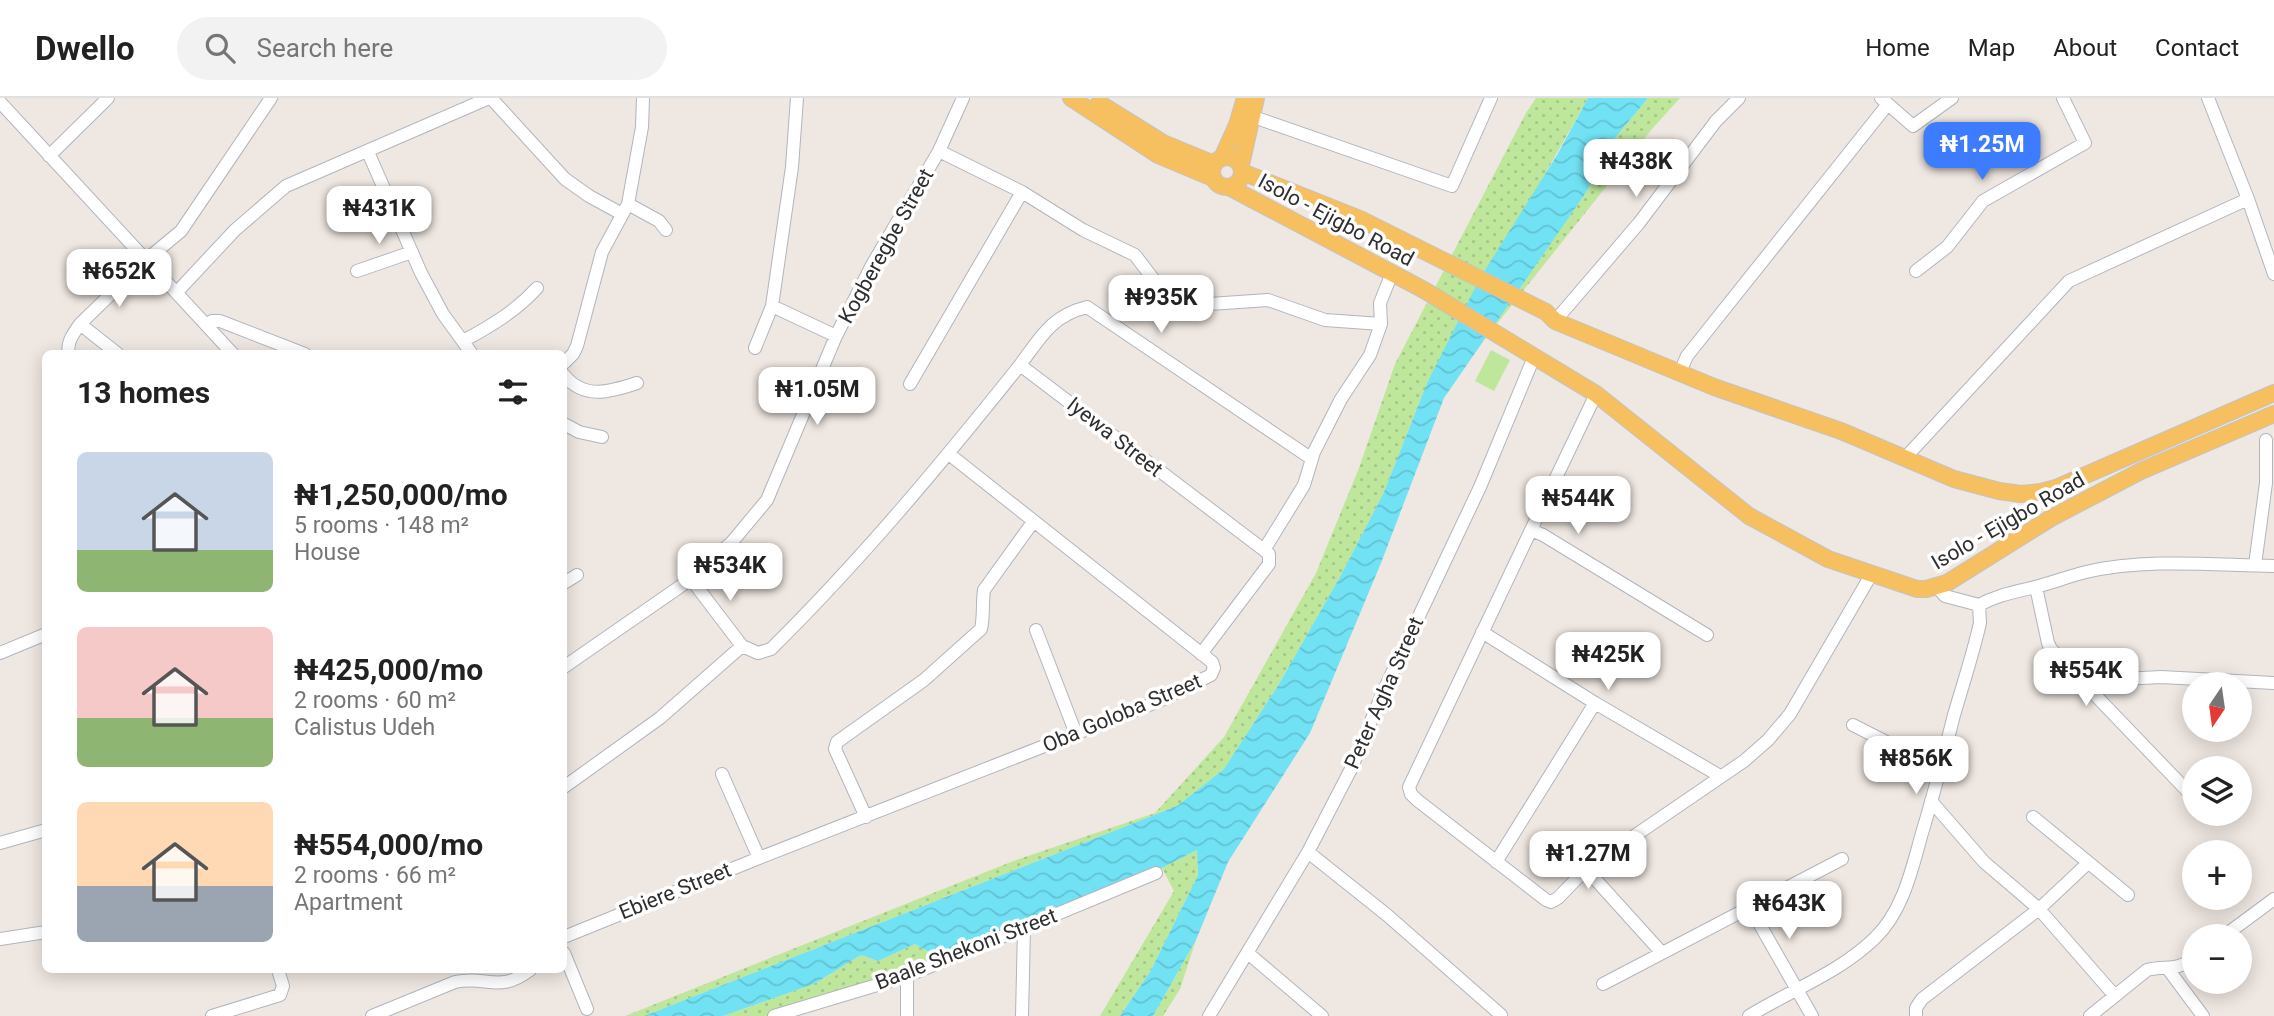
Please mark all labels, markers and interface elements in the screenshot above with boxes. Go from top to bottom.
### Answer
search box [177,17,667,80]
text: Dwello [35,29,135,68]
icon: search [201,29,239,67]
text: Search here [257,33,393,63]
text: Home [1865,34,1930,62]
text: Map [1968,34,2015,62]
text: About [2053,34,2117,62]
text: Contact [2155,34,2239,62]
pin: ₦1.25M [1925,122,2039,182]
text: ₦1.25M [1939,131,2025,158]
pin: ₦438K [1587,140,1685,199]
text: ₦438K [1600,148,1672,175]
street label: Kogberegbe Street [834,164,938,327]
street label: Isolo - Ejigbo Road [1254,169,1418,271]
pin: ₦431K [330,186,428,246]
text: ₦431K [343,195,415,222]
pin: ₦652K [70,250,168,309]
text: ₦652K [83,258,155,285]
pin: ₦935K [1112,275,1210,335]
text: ₦935K [1125,284,1197,311]
pin: ₦1.05M [760,368,874,427]
icon: filters [494,373,532,411]
text: 13 homes [77,375,210,410]
text: ₦1.05M [774,376,860,403]
street label: Iyewa Street [1063,392,1168,482]
street label: Isolo - Ejigbo Road [1927,467,2089,575]
pin: ₦544K [1529,476,1627,536]
text: ₦1,250,000/mo [294,477,508,512]
icon: home [133,480,217,564]
text: ₦544K [1542,485,1614,512]
text: 5 rooms · 148 m² [294,512,469,539]
text: House [294,539,360,566]
pin: ₦534K [681,544,779,603]
text: ₦534K [694,552,766,579]
street label: Peter Agha Street [1340,613,1428,773]
pin: ₦425K [1559,632,1657,692]
text: ₦425K [1572,641,1644,668]
pin: ₦554K [2037,648,2135,708]
text: ₦425,000/mo [294,652,483,687]
icon: home [133,655,217,739]
text: ₦554K [2050,657,2122,684]
street label: Oba Goloba Street [1039,669,1205,757]
north arrow [2182,672,2252,742]
map controls [2182,672,2252,994]
text: 2 rooms · 60 m² [294,687,456,714]
text: Calistus Udeh [294,714,435,741]
pin: ₦856K [1867,736,1965,796]
text: ₦856K [1880,745,1952,772]
button: layers [2182,756,2252,826]
text: ₦554,000/mo [294,827,483,862]
icon: home [133,830,217,914]
pin: ₦1.27M [1531,832,1645,891]
text: ₦1.27M [1545,840,1631,867]
button: + [2182,840,2252,910]
street label: Ebiere Street [616,858,735,924]
text: 2 rooms · 66 m² [294,862,456,889]
pin: ₦643K [1740,882,1838,941]
text: Apartment [294,889,403,916]
text: ₦643K [1753,890,1825,917]
street label: Baale Shekoni Street [872,903,1060,995]
button: − [2182,924,2252,994]

